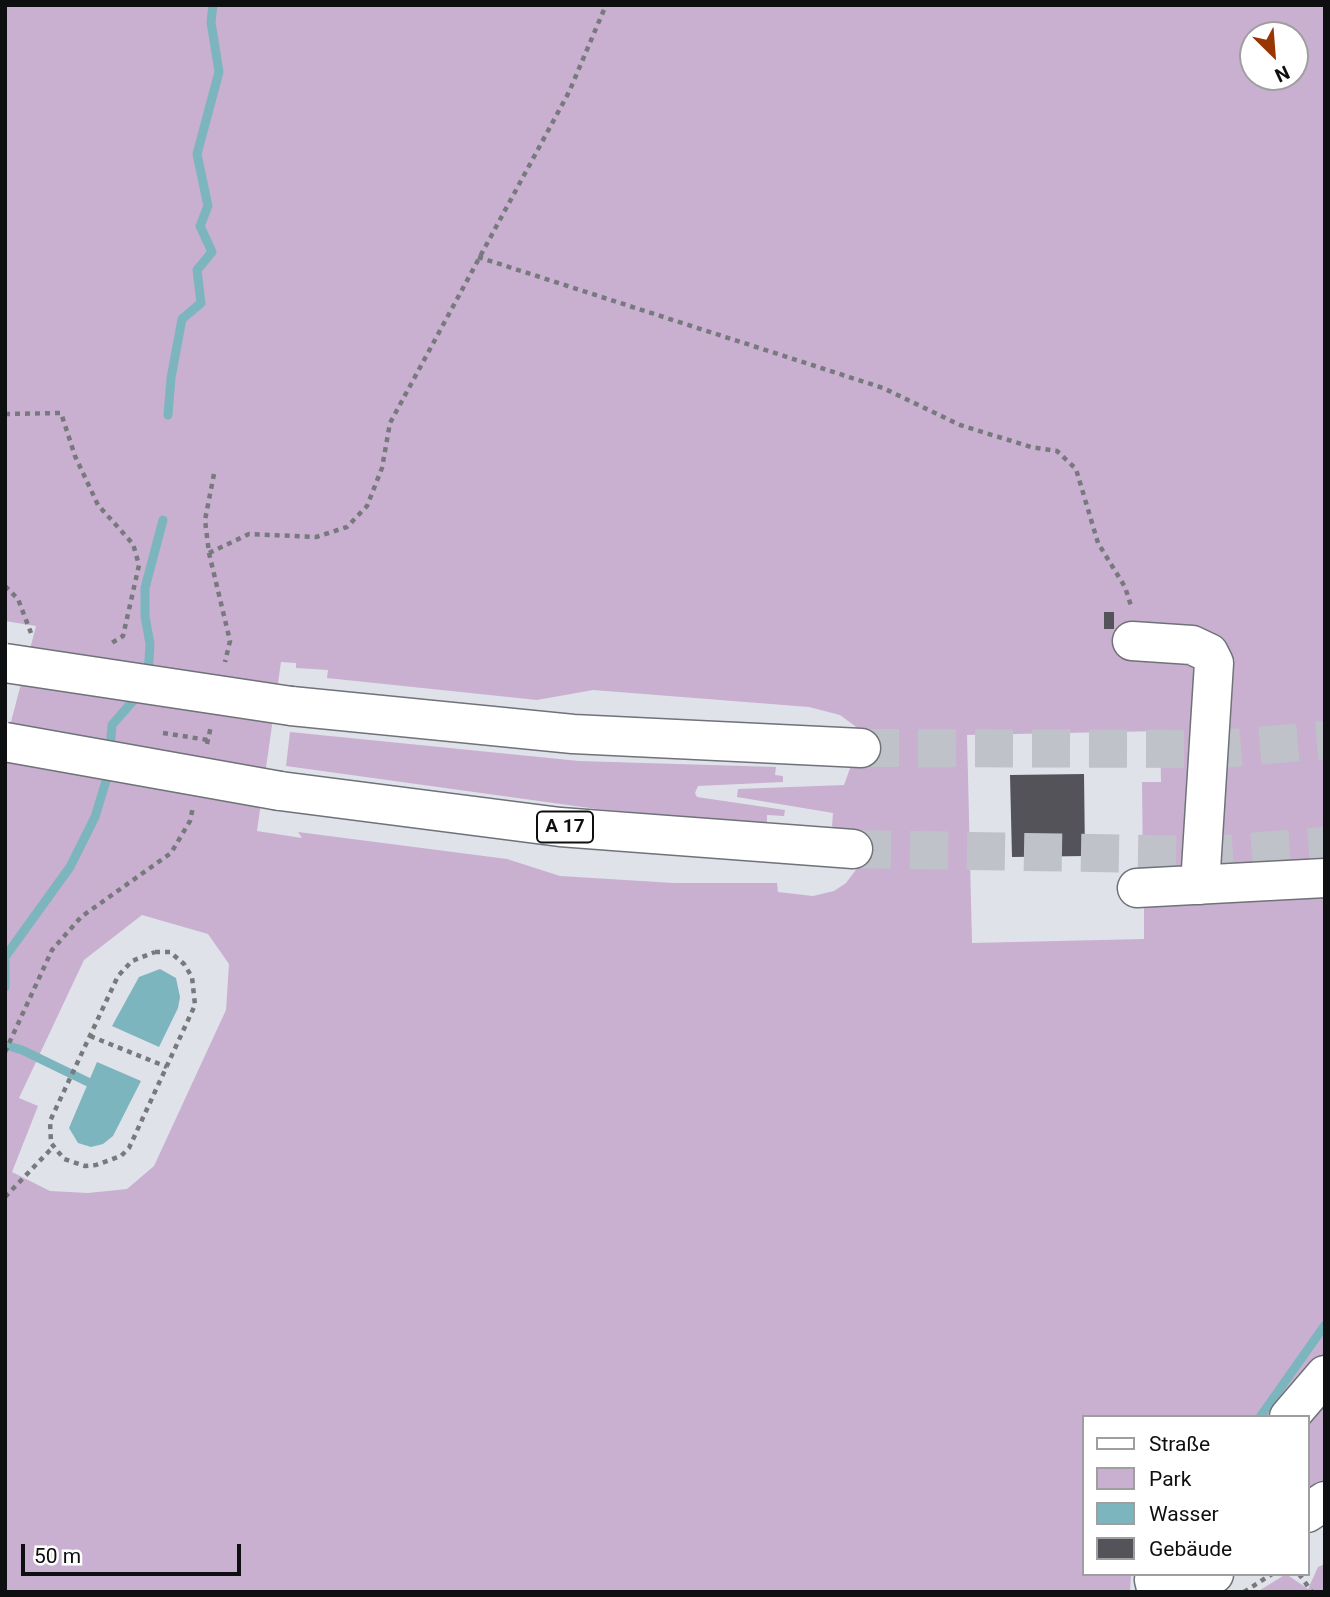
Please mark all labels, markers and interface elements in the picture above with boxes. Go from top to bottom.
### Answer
north arrow [1239,21,1309,91]
text: N [1271,60,1293,87]
road number: A 17 [537,812,593,842]
legend [1082,1415,1309,1576]
text: Straße [1149,1432,1210,1456]
text: Park [1149,1467,1191,1491]
text: Wasser [1149,1502,1219,1526]
scale bar [24,1530,245,1574]
text: Gebäude [1149,1537,1232,1561]
text: 50 m [34,1544,81,1568]

